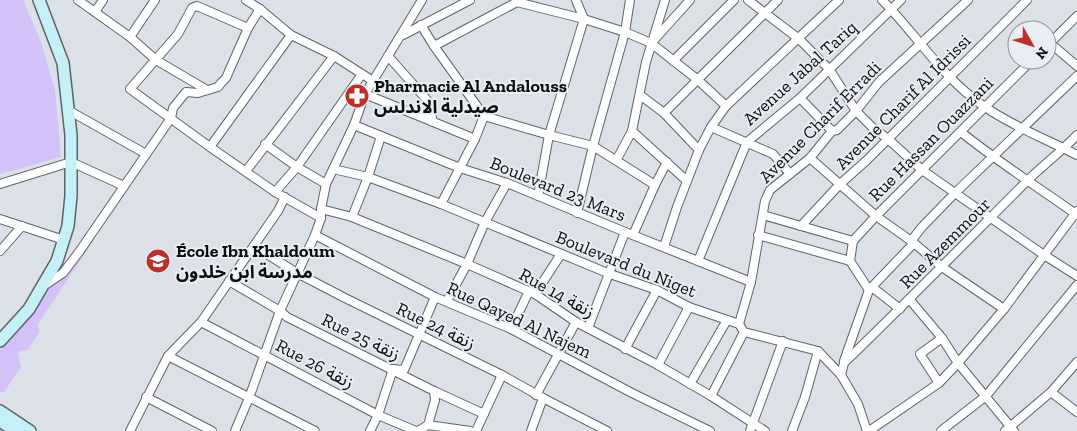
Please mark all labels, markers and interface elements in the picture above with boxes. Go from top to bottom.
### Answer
street label: Avenue Jabal Tariq [739,16,862,130]
north arrow [1007,20,1057,70]
street label: Avenue Charif Al Idrissi [831,30,975,174]
text: N [1032,43,1052,63]
street label: Avenue Charif Erradi [754,56,886,188]
street label: Rue Hassan Ouazzani [864,72,998,206]
place label: Pharmacie Al Andalouss صيدلية الاندلس [374,75,567,118]
pharmacy icon: Pharmacie Al Andalouss صيدلية الاندلس [344,83,370,109]
street label: Boulevard 23 Mars [487,152,629,226]
street label: Rue Azemmour [895,193,995,293]
street label: Boulevard du Niget [553,226,700,302]
place label: École Ibn Khaldoum مدرسة ابن خلدون [176,240,335,283]
school or university icon: École Ibn Khaldoum مدرسة ابن خلدون [145,248,171,274]
street label: Rue 14 زنقة [515,263,599,323]
street label: Rue Qayed Al Najem [443,277,595,363]
street label: Rue 24 زنقة [393,297,479,355]
street label: Rue 25 زنقة [318,309,404,365]
street label: Rue 26 زنقة [272,334,358,394]

